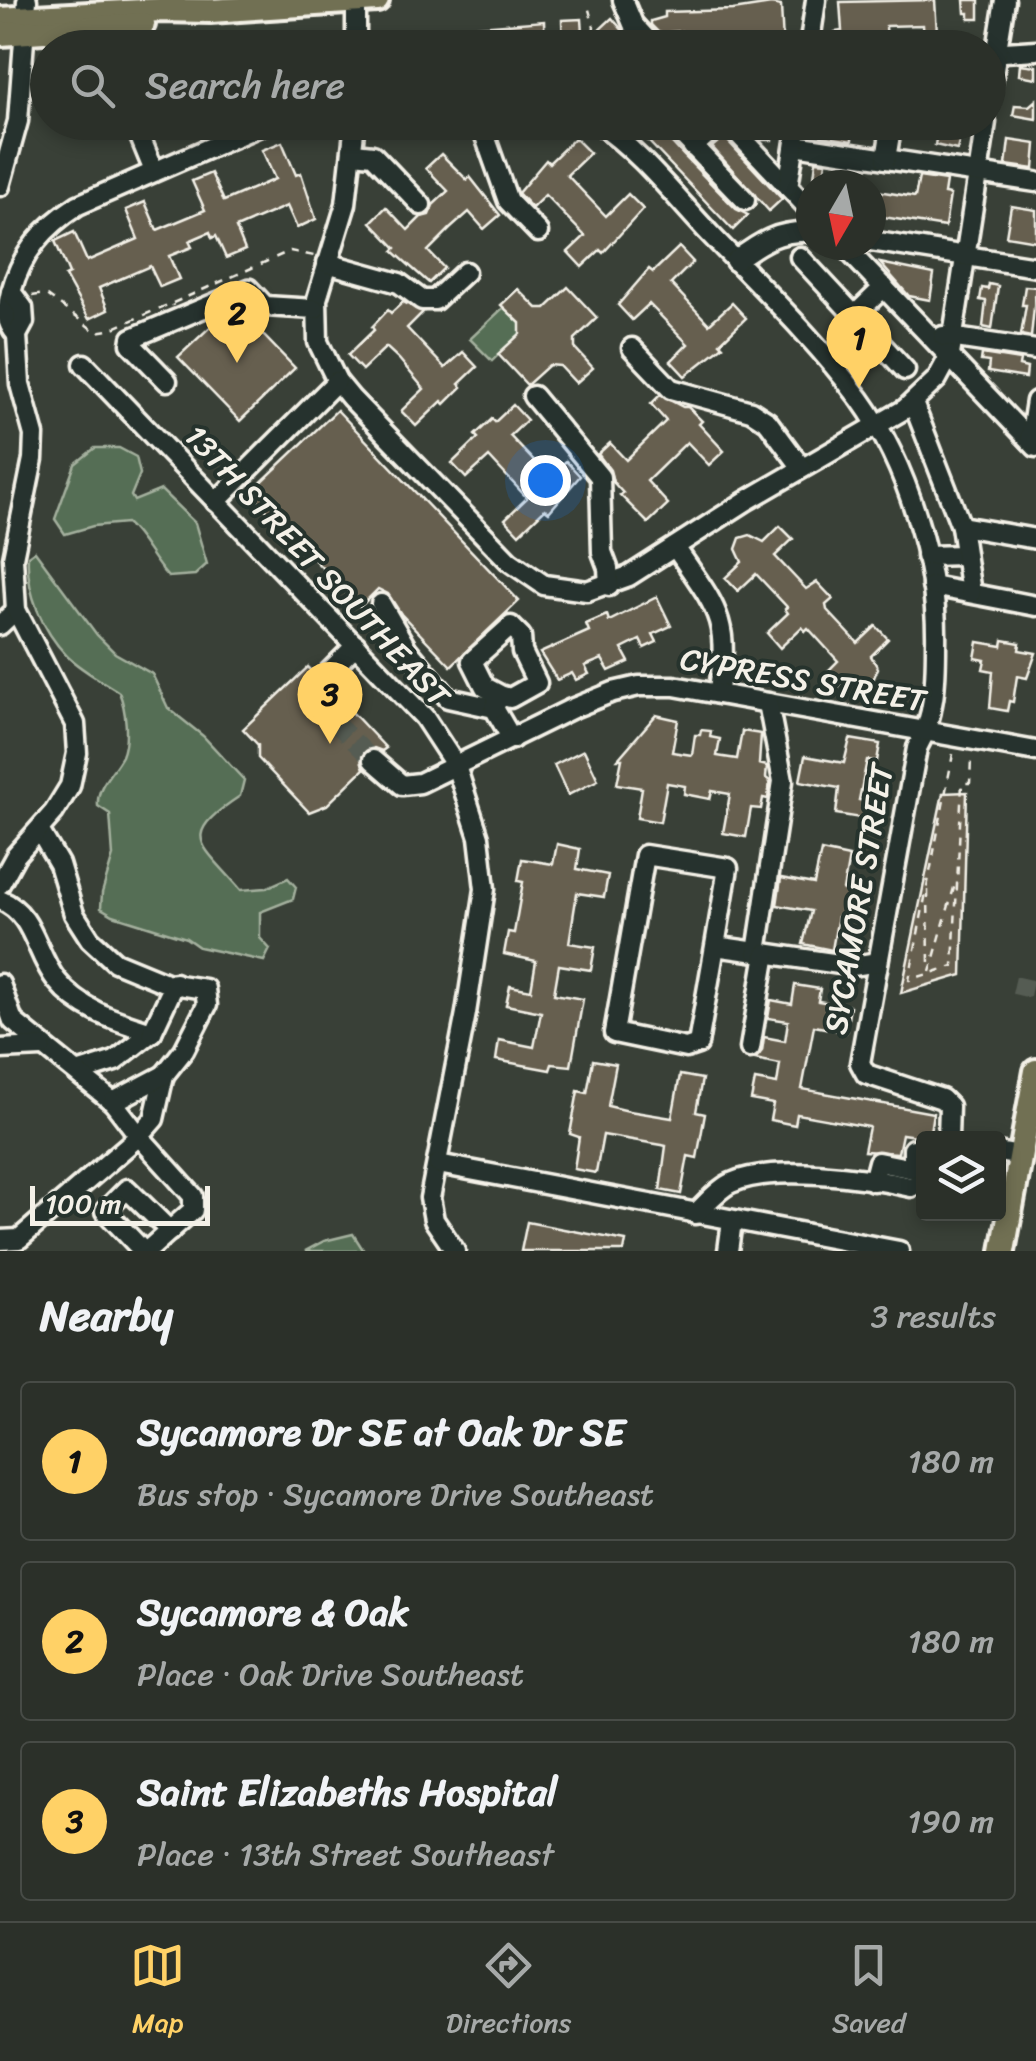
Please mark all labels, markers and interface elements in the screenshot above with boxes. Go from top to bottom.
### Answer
search box [30,30,1006,140]
text: Search here [145,52,345,119]
icon: search [65,58,120,113]
north arrow [796,170,886,260]
pin: 2 [204,280,270,363]
pin: 1 [826,306,892,388]
street label: 13TH STREET SOUTHEAST [175,416,459,716]
your location [520,455,571,506]
street label: CYPRESS STREET [676,630,932,730]
pin: 3 [298,662,362,744]
street label: SYCAMORE STREET [807,757,911,1039]
map controls [916,1131,1006,1221]
button: layers [916,1131,1006,1221]
text: 100 m [45,1179,121,1228]
scale bar [30,1181,210,1226]
text: Nearby [40,1279,173,1353]
text: 3 results [871,1288,996,1345]
text: Sycamore Dr SE at Oak Dr SE [137,1399,625,1466]
text: 1 [68,1433,81,1490]
text: 180 m [908,1433,994,1490]
text: Bus stop · Sycamore Drive Southeast [137,1466,654,1523]
text: Sycamore & Oak [137,1579,409,1646]
text: 2 [65,1613,84,1670]
text: 180 m [908,1613,994,1670]
text: Place · Oak Drive Southeast [137,1646,524,1703]
text: Saint Elizabeths Hospital [137,1759,558,1826]
text: 3 [66,1793,83,1850]
text: 190 m [908,1793,994,1850]
text: Place · 13th Street Southeast [137,1826,554,1883]
tab: Map [130,1938,185,2047]
tab: Directions [446,1938,571,2047]
tab: Saved [832,1938,906,2047]

